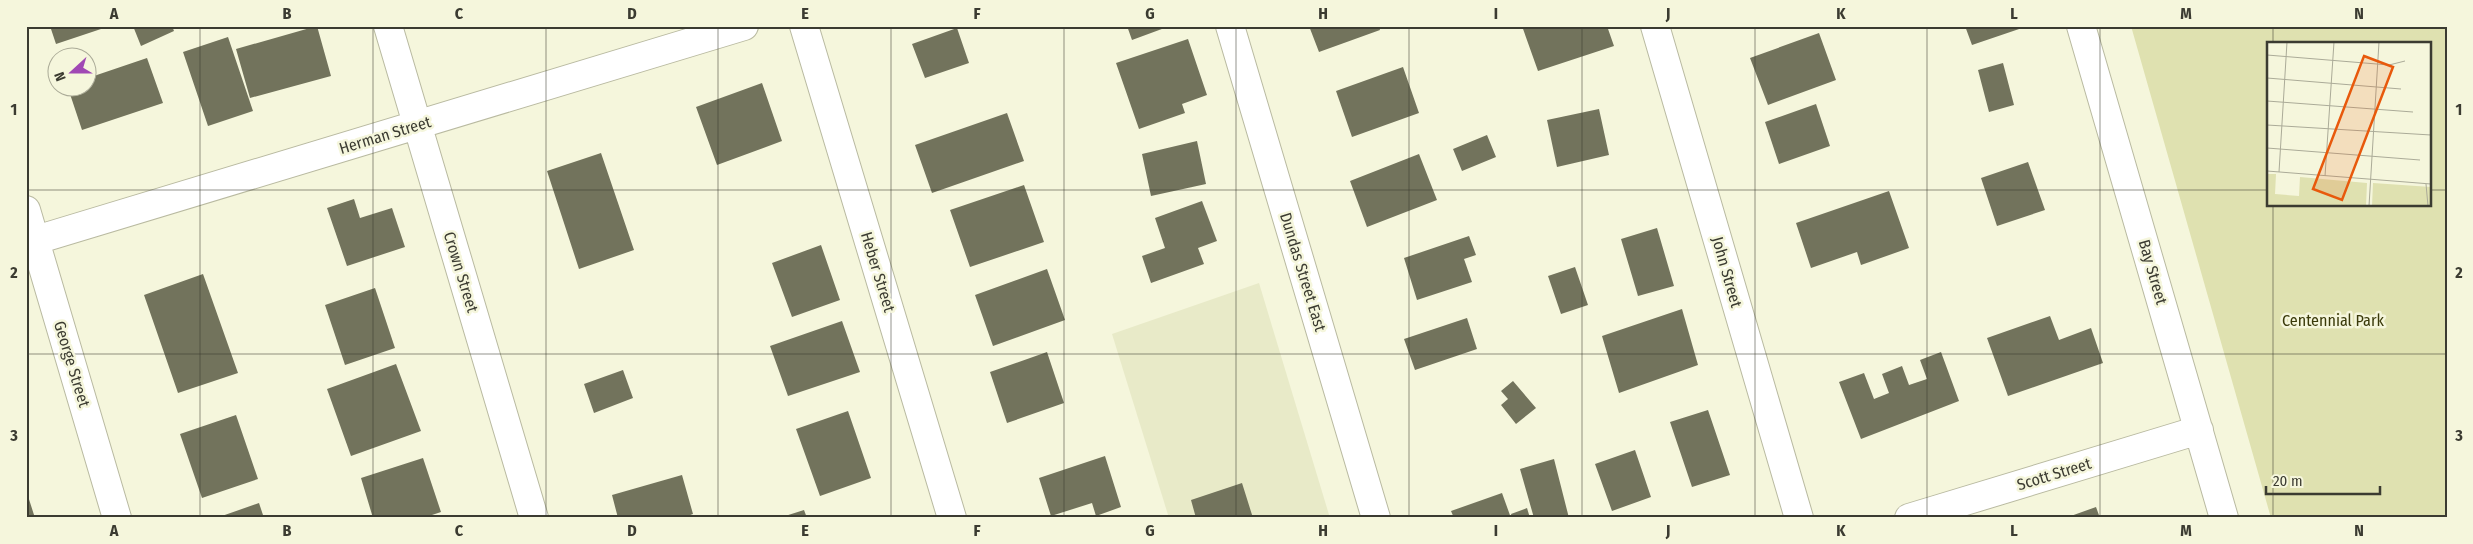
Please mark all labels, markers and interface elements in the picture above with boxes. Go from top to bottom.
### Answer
text: A [109,4,119,23]
text: B [283,4,292,23]
text: C [455,4,464,23]
text: D [627,4,637,23]
text: E [801,4,809,23]
text: F [973,4,981,23]
text: G [1145,4,1155,23]
text: H [1318,4,1328,23]
text: I [1494,4,1498,23]
text: J [1665,4,1670,23]
text: K [1836,4,1846,23]
text: L [2010,4,2018,23]
text: M [2180,4,2192,23]
text: N [2354,4,2364,23]
inset map [2267,42,2430,206]
north arrow [48,48,98,98]
text: N [51,70,70,83]
text: 1 [11,100,17,119]
text: 1 [2456,100,2462,119]
street label: Herman Street [337,112,434,158]
street label: Dundas Street East [1276,210,1330,334]
street label: Crown Street [440,229,483,315]
street label: Heber Street [857,230,899,315]
street label: John Street [1708,234,1746,310]
street label: Bay Street [2135,237,2172,307]
text: 2 [9,263,18,282]
text: 2 [2454,263,2463,282]
park label: Centennial Park [2282,311,2385,330]
street label: George Street [50,319,94,410]
text: 3 [9,426,18,445]
text: 3 [2454,426,2463,445]
street label: Scott Street [2015,454,2094,494]
scale bar [2266,464,2379,496]
text: 20 m [2273,472,2303,490]
text: A [109,521,119,540]
text: B [283,521,292,540]
text: C [455,521,464,540]
text: D [627,521,637,540]
text: E [801,521,809,540]
text: F [973,521,981,540]
text: G [1145,521,1155,540]
text: H [1318,521,1328,540]
text: I [1494,521,1498,540]
text: J [1665,521,1670,540]
text: K [1836,521,1846,540]
text: L [2010,521,2018,540]
text: M [2180,521,2192,540]
text: N [2354,521,2364,540]

